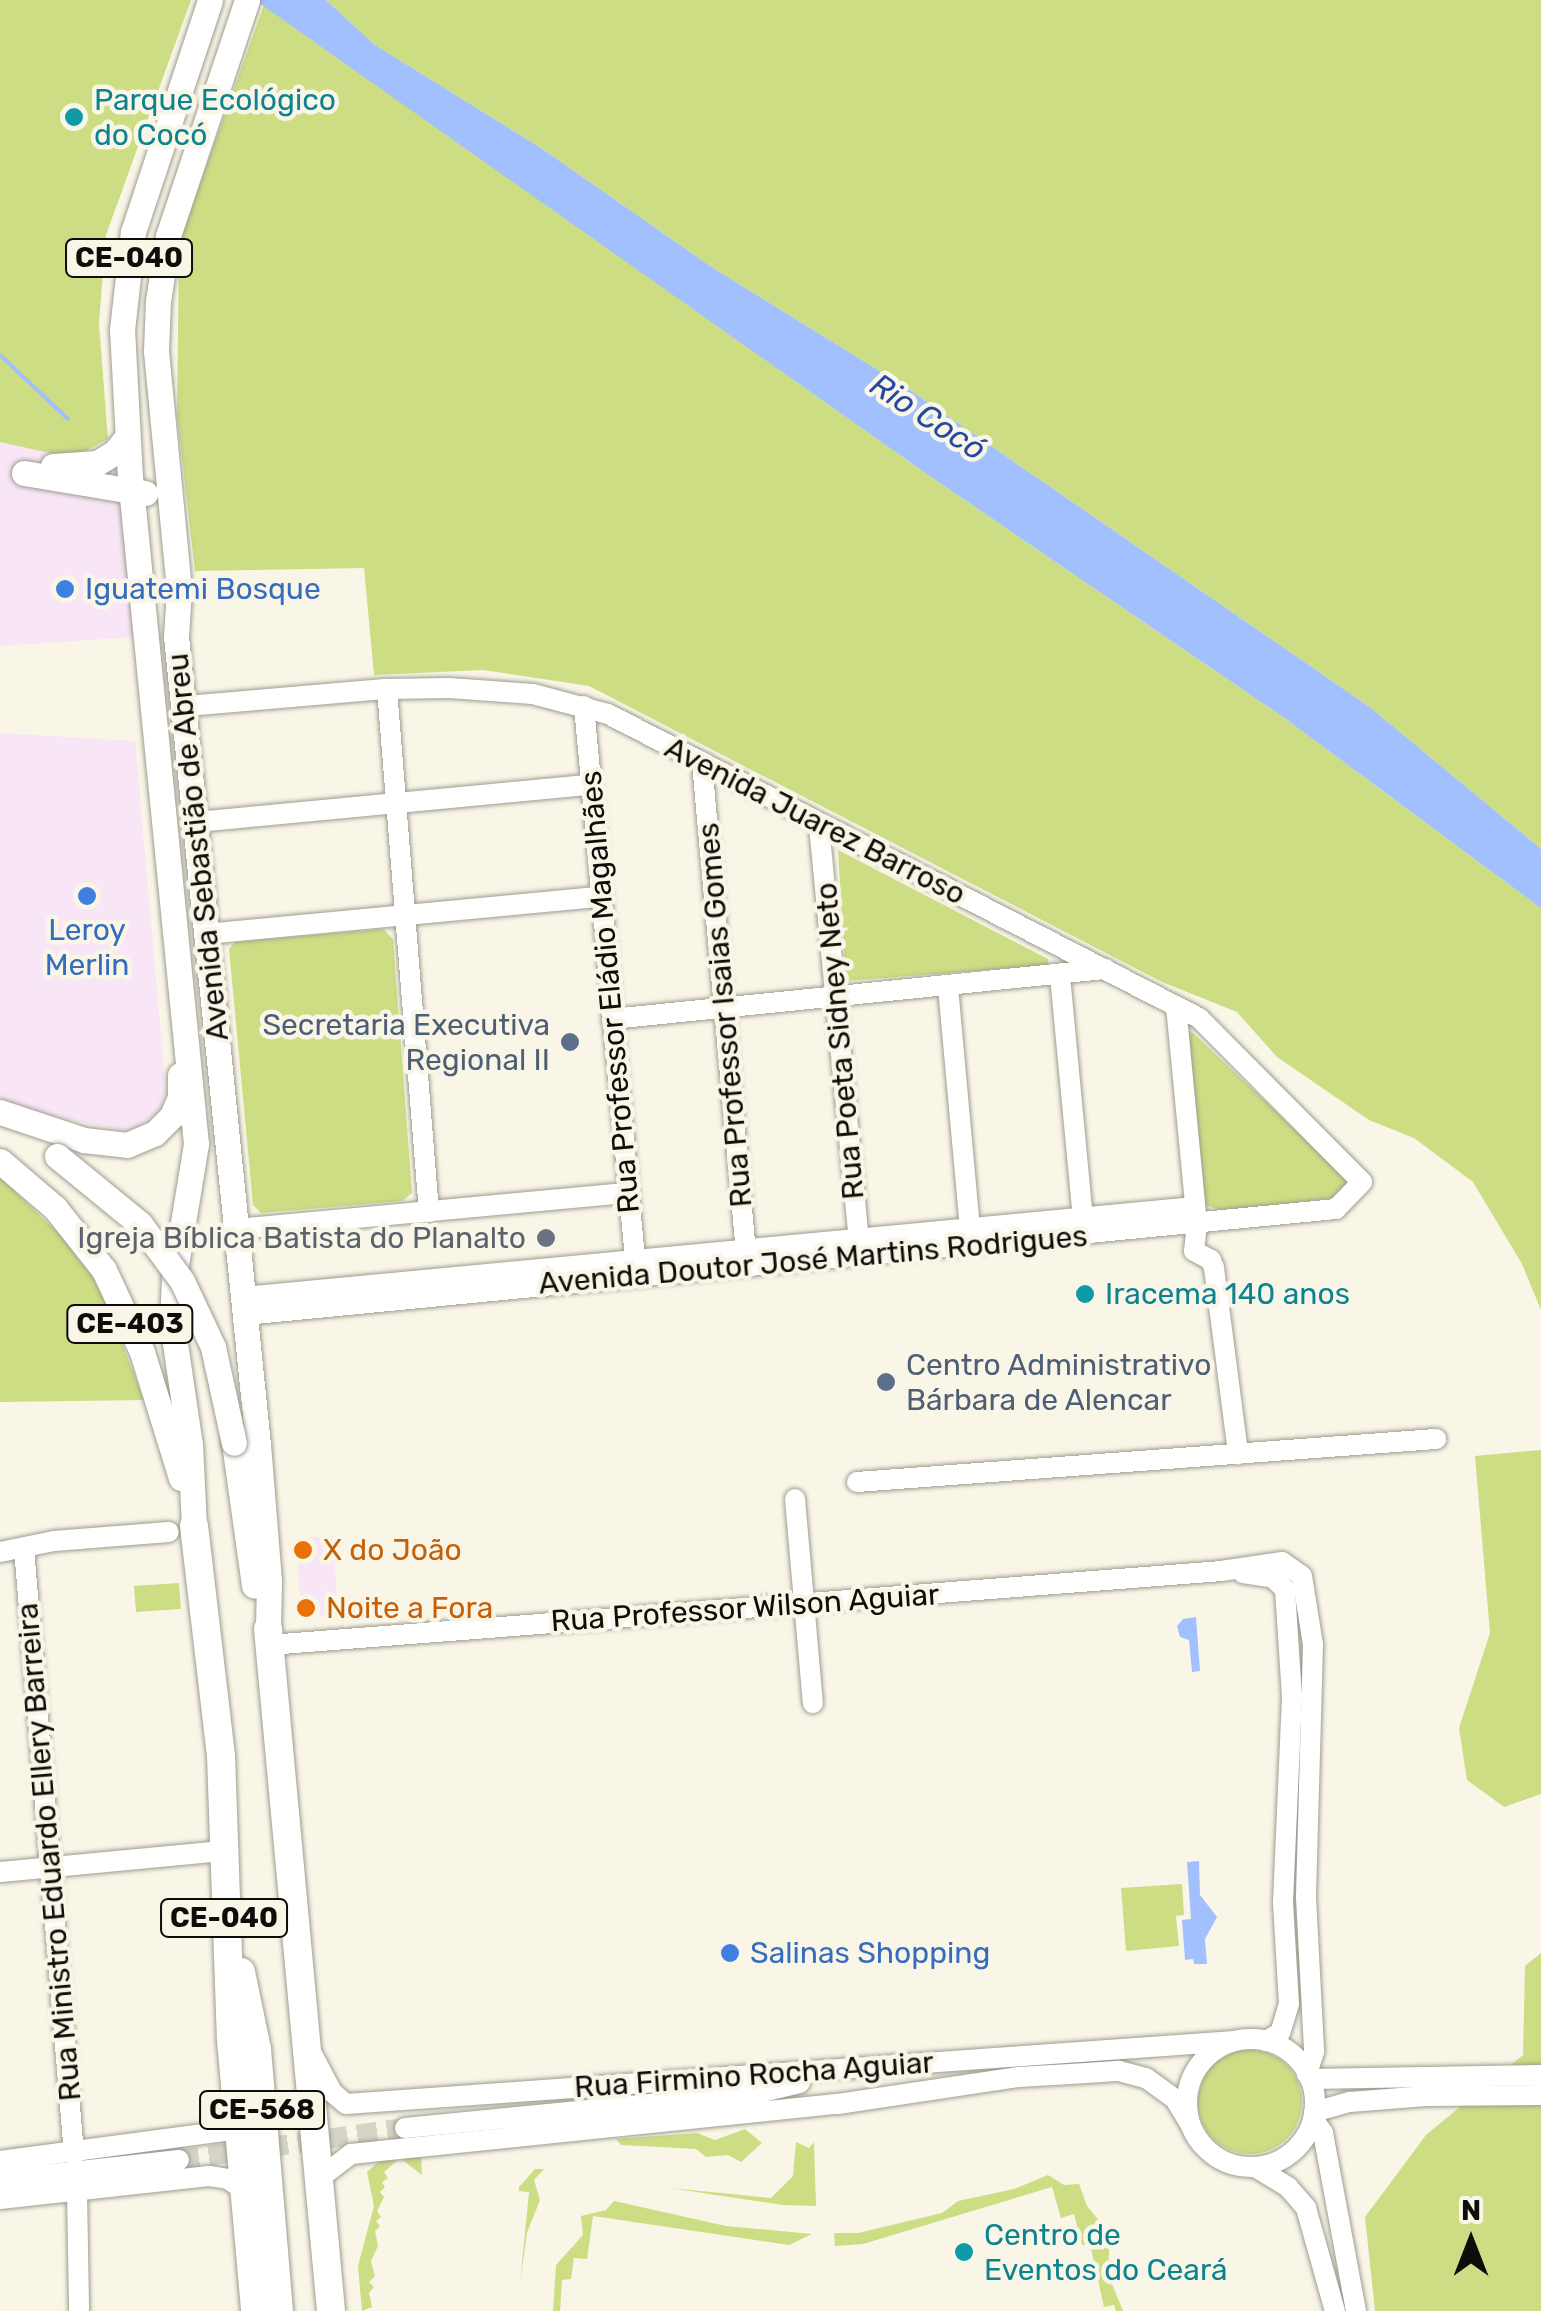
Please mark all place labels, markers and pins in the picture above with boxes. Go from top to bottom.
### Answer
place label: Parque Ecológico do Cocó [94,82,336,152]
marker: Parque Ecológico do Cocó [63,106,85,128]
place label: Iguatemi Bosque [85,571,321,607]
marker: Iguatemi Bosque [54,578,76,600]
marker: Leroy Merlin [76,885,98,907]
place label: Leroy Merlin [45,912,129,982]
place label: Secretaria Executiva Regional II [262,1007,550,1078]
marker: Secretaria Executiva Regional II [559,1031,581,1053]
place label: Igreja Bíblica Batista do Planalto [77,1220,526,1256]
marker: Igreja Bíblica Batista do Planalto [535,1227,557,1249]
place label: Iracema 140 anos [1105,1276,1350,1312]
marker: Iracema 140 anos [1074,1283,1096,1305]
place label: Centro Administrativo Bárbara de Alencar [906,1347,1212,1418]
marker: Centro Administrativo Bárbara de Alencar [875,1371,897,1393]
place label: X do João [323,1532,462,1568]
marker: X do João [292,1539,314,1561]
place label: Noite a Fora [326,1590,493,1626]
marker: Noite a Fora [295,1597,317,1619]
place label: Salinas Shopping [750,1935,990,1971]
marker: Salinas Shopping [719,1942,741,1964]
place label: Centro de Eventos do Ceará [984,2217,1228,2288]
marker: Centro de Eventos do Ceará [953,2241,975,2263]

